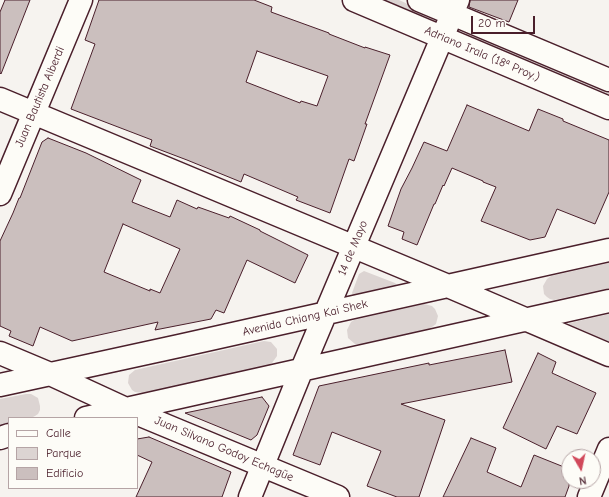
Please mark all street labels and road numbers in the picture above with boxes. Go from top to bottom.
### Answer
street label: Adriano Irala (18ª Proy.) [422,23,542,85]
street label: Juan Bautista Alberdi [12,44,68,150]
street label: 14 de Mayo [335,218,371,278]
street label: Avenida Chiang Kai Shek [241,297,369,339]
street label: Juan Silvano Godoy Echagüe [152,413,296,485]

